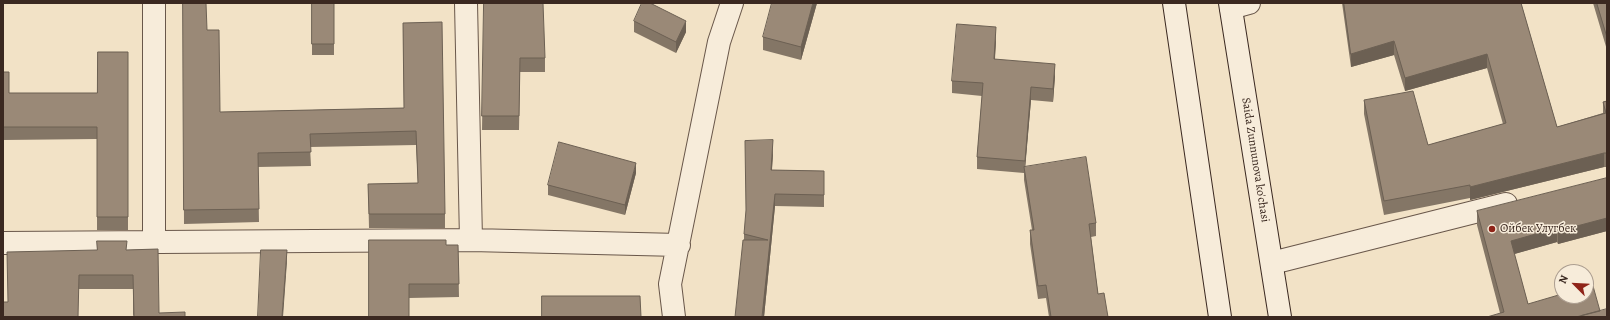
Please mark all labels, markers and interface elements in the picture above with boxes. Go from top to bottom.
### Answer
street label: Saida Zunnunova ko'chasi [1238,97,1272,223]
place label: Ойбек Улугбек [1500,222,1576,236]
marker: Ойбек Улугбек [1487,224,1497,234]
north arrow [1554,264,1594,304]
text: N [1555,273,1572,286]

